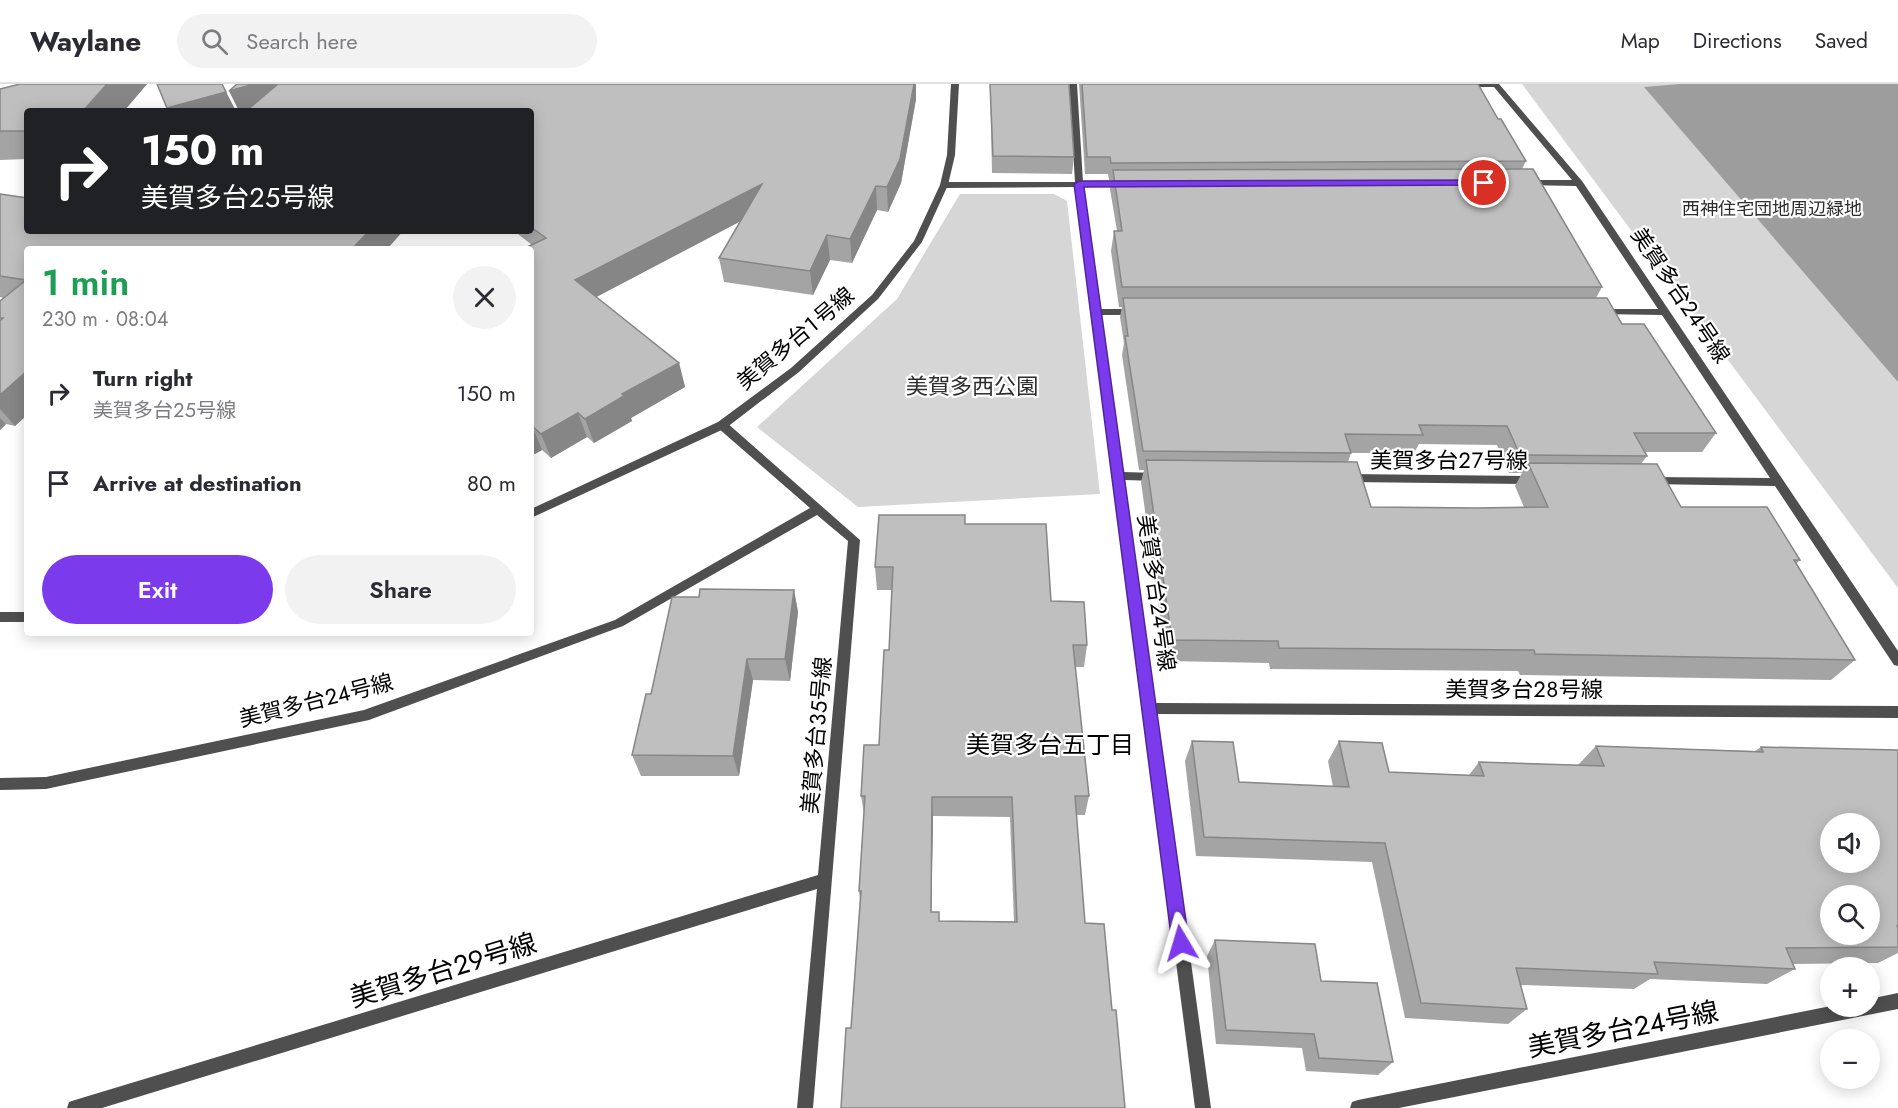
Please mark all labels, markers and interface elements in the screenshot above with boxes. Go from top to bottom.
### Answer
search box [177,14,597,68]
text: Waylane [30,21,141,62]
icon: search [198,25,231,58]
text: Search here [246,25,358,57]
text: Map [1621,26,1660,56]
text: Directions [1693,26,1782,56]
text: Saved [1815,26,1868,56]
text: 150 m [141,120,264,181]
icon: right [42,132,120,210]
pin [1458,157,1509,208]
icon: arrive [1467,166,1500,199]
text: 美賀多台２５号線 [141,178,334,217]
park label: 西神住宅団地周辺緑地 [1682,196,1862,222]
street label: 美賀多台２４号線 [1624,221,1738,369]
text: 1 min [42,256,129,308]
button: close [453,266,516,329]
street label: 美賀多台１号線 [729,279,861,397]
text: 230 m · 08:04 [42,305,168,334]
text: Turn right [93,362,193,394]
park label: 美賀多西公園 [906,370,1038,402]
icon: right [42,377,75,410]
text: 150 m [457,377,516,409]
text: 美賀多台２５号線 [93,396,236,425]
street label: 美賀多台２７号線 [1370,444,1528,476]
icon: arrive [42,467,75,500]
text: Arrive at destination [93,467,302,499]
text: 80 m [467,467,516,499]
street label: 美賀多台２４号線 [1130,513,1184,673]
button: Exit [42,555,273,624]
button: Share [285,555,516,624]
street label: 美賀多台３５号線 [793,655,839,815]
street label: 美賀多台２４号線 [236,665,396,735]
street label: 美賀多台２８号線 [1445,673,1603,705]
district label: 美賀多台五丁目 [966,727,1134,762]
map controls [1820,813,1880,1089]
button: sound [1820,813,1880,873]
button: search [1820,885,1880,945]
position arrow [1149,911,1213,975]
street label: 美賀多台２９号線 [345,923,541,1017]
button: + [1820,957,1880,1017]
street label: 美賀多台２４号線 [1524,991,1722,1067]
button: − [1820,1029,1880,1089]

